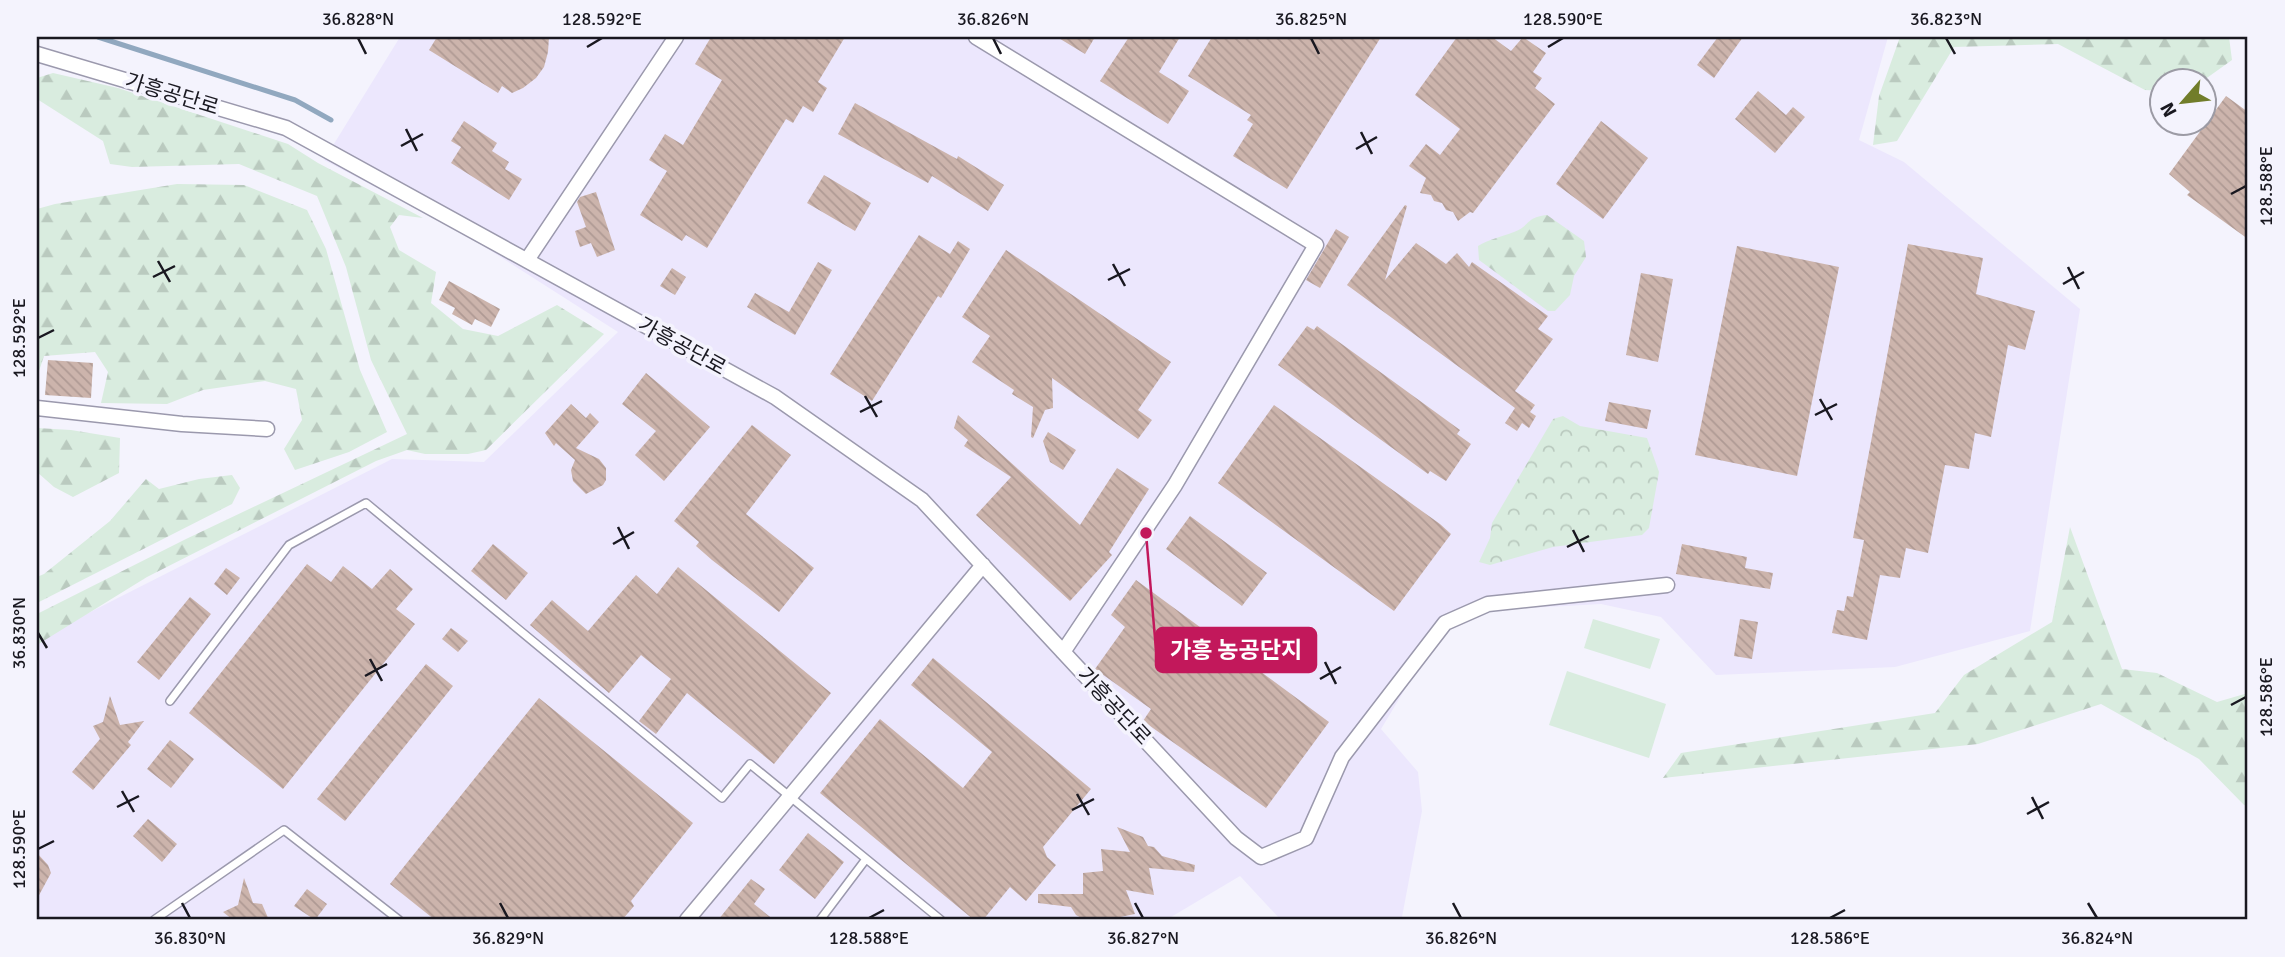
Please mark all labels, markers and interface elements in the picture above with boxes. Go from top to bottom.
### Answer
text: 36.828°N [322,8,394,30]
text: 128.592°E [562,8,642,30]
text: 36.826°N [957,8,1029,30]
text: 36.825°N [1275,8,1347,30]
text: 128.590°E [1523,8,1603,30]
text: 36.823°N [1910,8,1982,30]
north arrow [2148,66,2218,136]
street label: 가흥공단로 [122,67,222,121]
text: N [2155,98,2183,121]
text: 128.588°E [2255,146,2277,226]
text: 128.592°E [8,298,30,378]
street label: 가흥공단로 [633,311,731,381]
text: 36.830°N [8,597,30,669]
callout: 가흥 농공단지 [1156,628,1316,672]
text: 가흥 농공단지 [1170,636,1302,665]
text: 128.586°E [2255,657,2277,737]
street label: 가흥공단로 [1072,662,1156,750]
text: 128.590°E [8,809,30,889]
text: 36.830°N [154,927,226,949]
text: 36.829°N [472,927,544,949]
text: 128.588°E [829,927,909,949]
text: 36.827°N [1107,927,1179,949]
text: 36.826°N [1425,927,1497,949]
text: 128.586°E [1790,927,1870,949]
text: 36.824°N [2061,927,2133,949]

